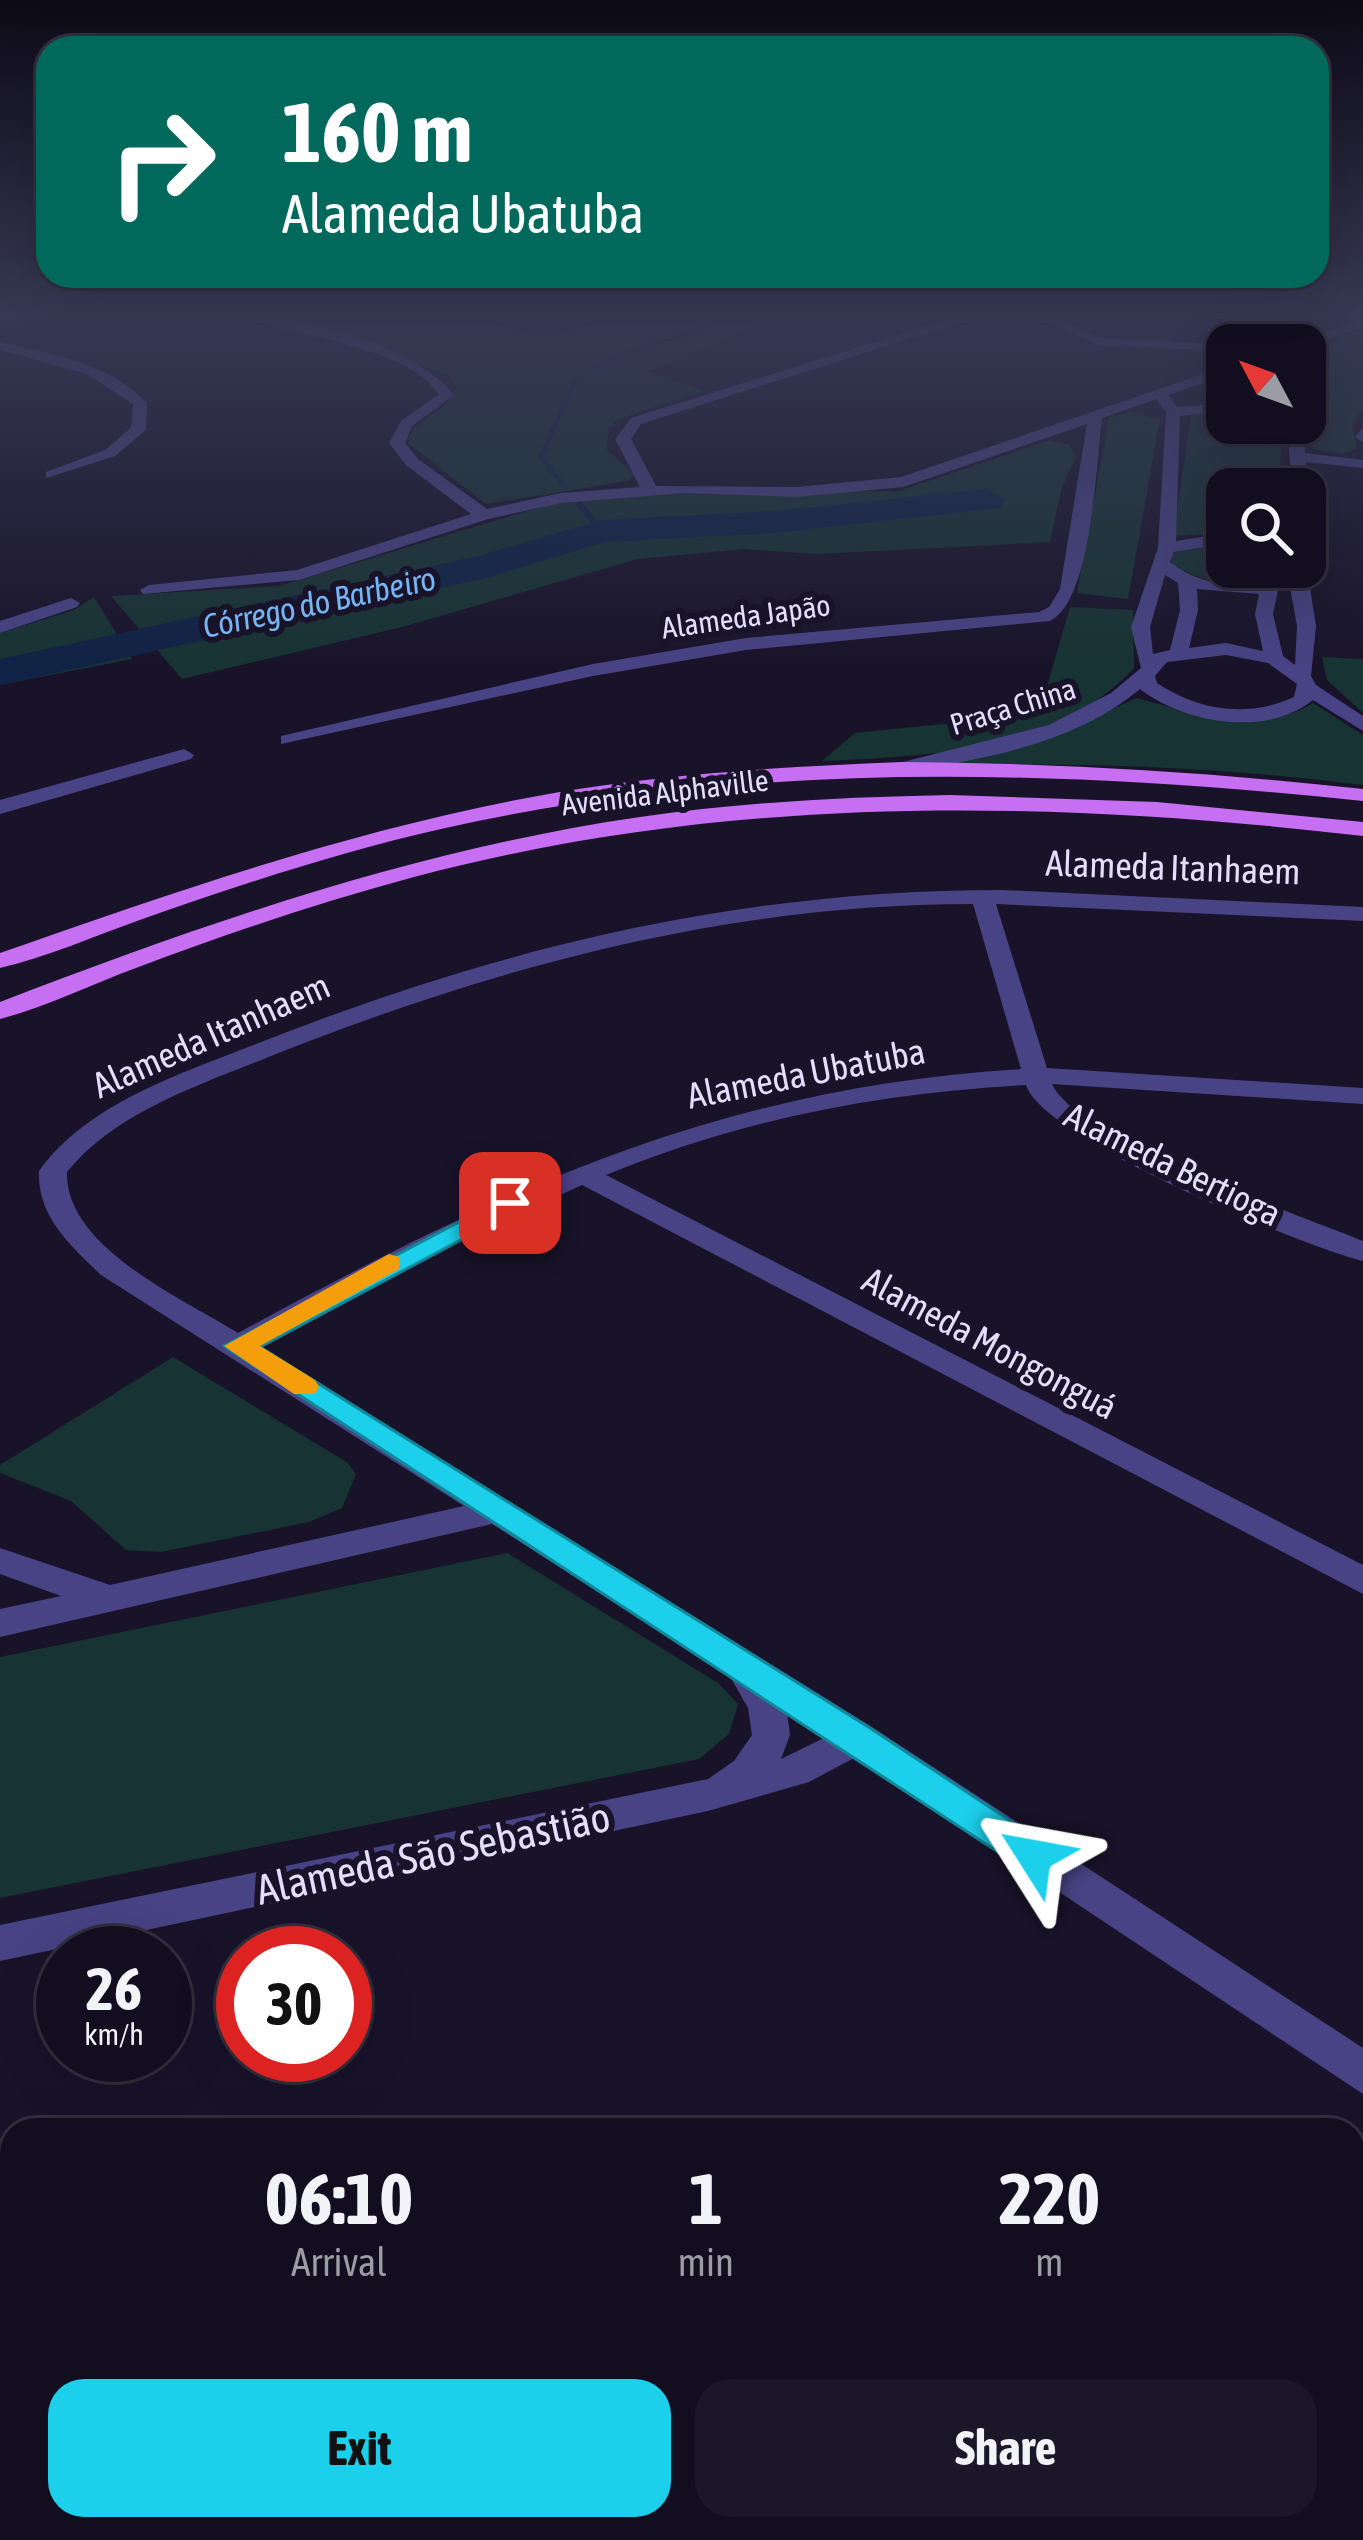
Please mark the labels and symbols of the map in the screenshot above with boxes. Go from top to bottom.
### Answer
north arrow [1206,324,1326,444]
water label: Córrego do Barbeiro [199,559,439,645]
street label: Alameda Japão [659,587,832,645]
street label: Praça China [946,671,1080,741]
street label: Avenida Alphaville [560,762,770,822]
street label: Alameda Itanhaem [1045,842,1301,892]
street label: Alameda Itanhaem [86,964,336,1106]
street label: Alameda Ubatuba [684,1029,928,1117]
street label: Alameda Bertioga [1058,1094,1288,1234]
pin [459,1152,561,1254]
street label: Alameda Mongonguá [856,1258,1124,1428]
street label: Alameda São Sebastião [252,1792,614,1914]
position arrow [971,1793,1097,1919]
speed limit sign: 30 [216,1926,372,2082]

